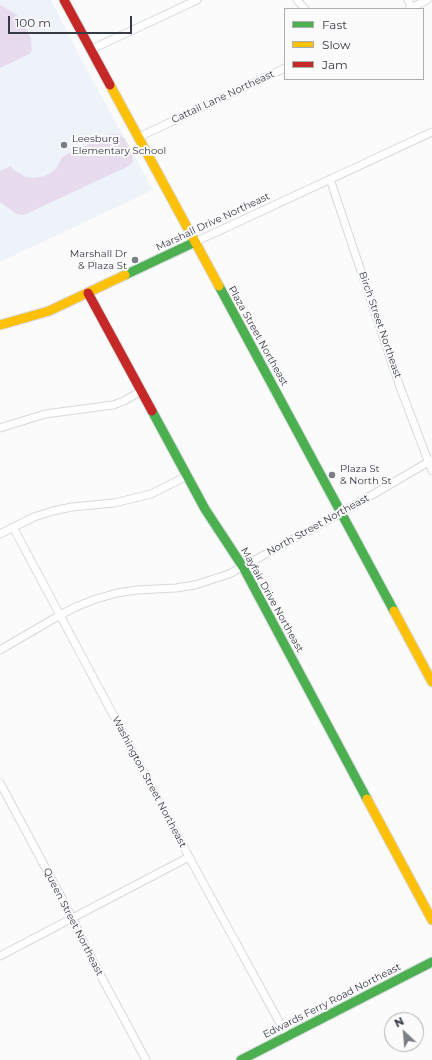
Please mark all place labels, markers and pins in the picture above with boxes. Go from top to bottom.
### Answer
place label: Leesburg Elementary School [72,133,166,156]
marker: Leesburg Elementary School [59,140,69,150]
place label: Marshall Dr & Plaza St [70,248,127,272]
marker: Marshall Dr & Plaza St [130,255,140,265]
place label: Plaza St & North St [340,463,392,486]
marker: Plaza St & North St [327,470,337,480]

